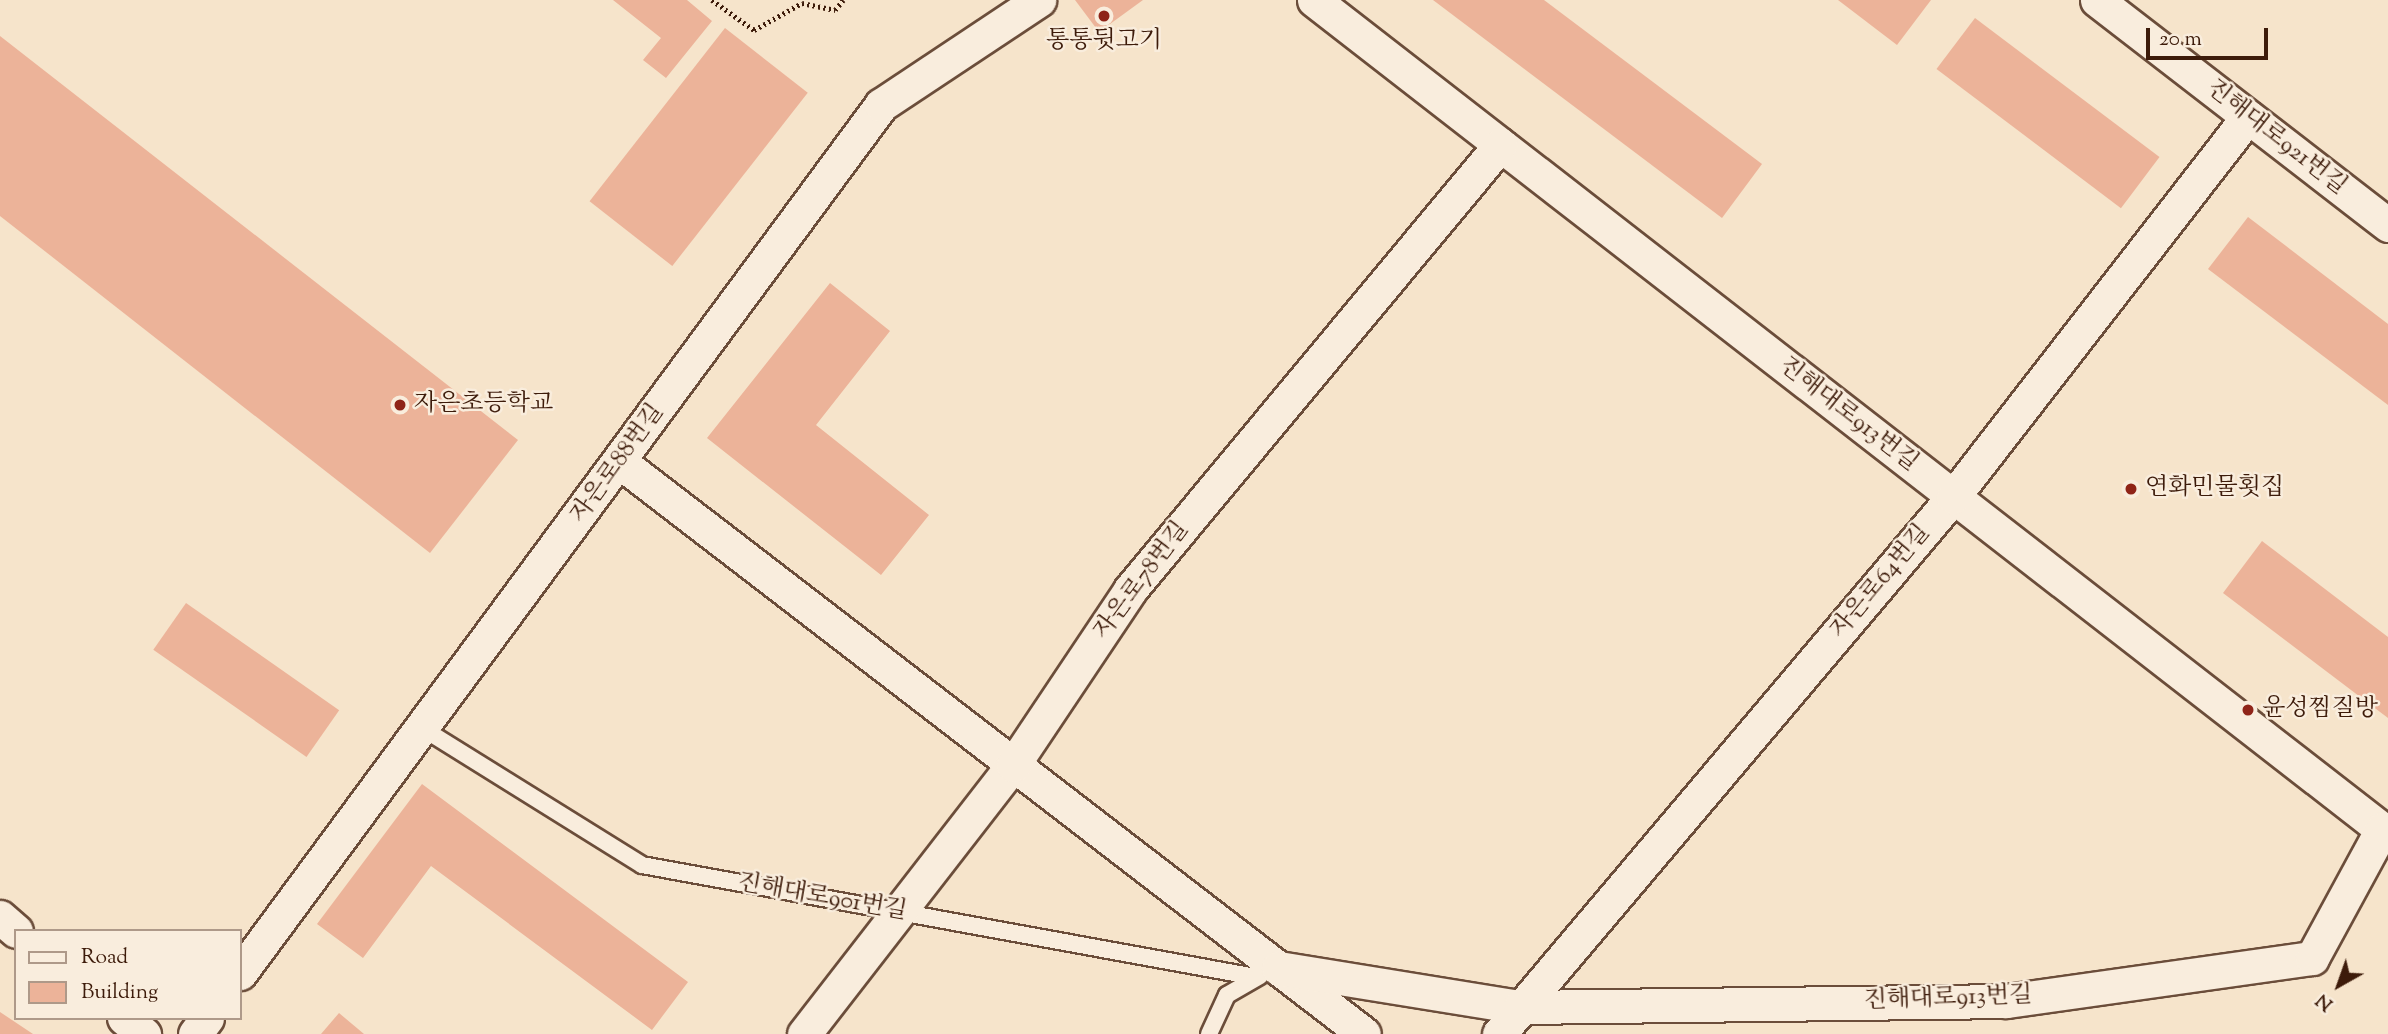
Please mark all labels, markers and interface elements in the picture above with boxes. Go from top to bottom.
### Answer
marker: 통통뒷고기 [1096,8,1112,24]
scale bar [2150,14,2272,58]
text: 20 m [2159,25,2202,55]
place label: 통통뒷고기 [1046,28,1162,56]
street label: 진해대로921번길 [2200,74,2352,202]
street label: 진해대로913번길 [1773,352,1923,478]
place label: 자은초등학교 [414,391,553,419]
marker: 자은초등학교 [392,397,408,413]
street label: 자은로88번길 [565,399,671,529]
place label: 연화민물횟집 [2145,475,2284,503]
marker: 연화민물횟집 [2123,481,2139,497]
street label: 자은로78번길 [1088,516,1196,646]
street label: 자은로64번길 [1825,519,1937,645]
place label: 윤성찜질방 [2262,696,2378,724]
marker: 윤성찜질방 [2240,702,2256,718]
street label: 진해대로901번길 [735,869,909,927]
legend [14,929,242,1020]
text: Road [81,943,128,973]
north arrow [2304,950,2374,1020]
text: Building [81,978,158,1008]
street label: 진해대로913번길 [1863,982,2033,1016]
text: N [2311,986,2340,1017]

